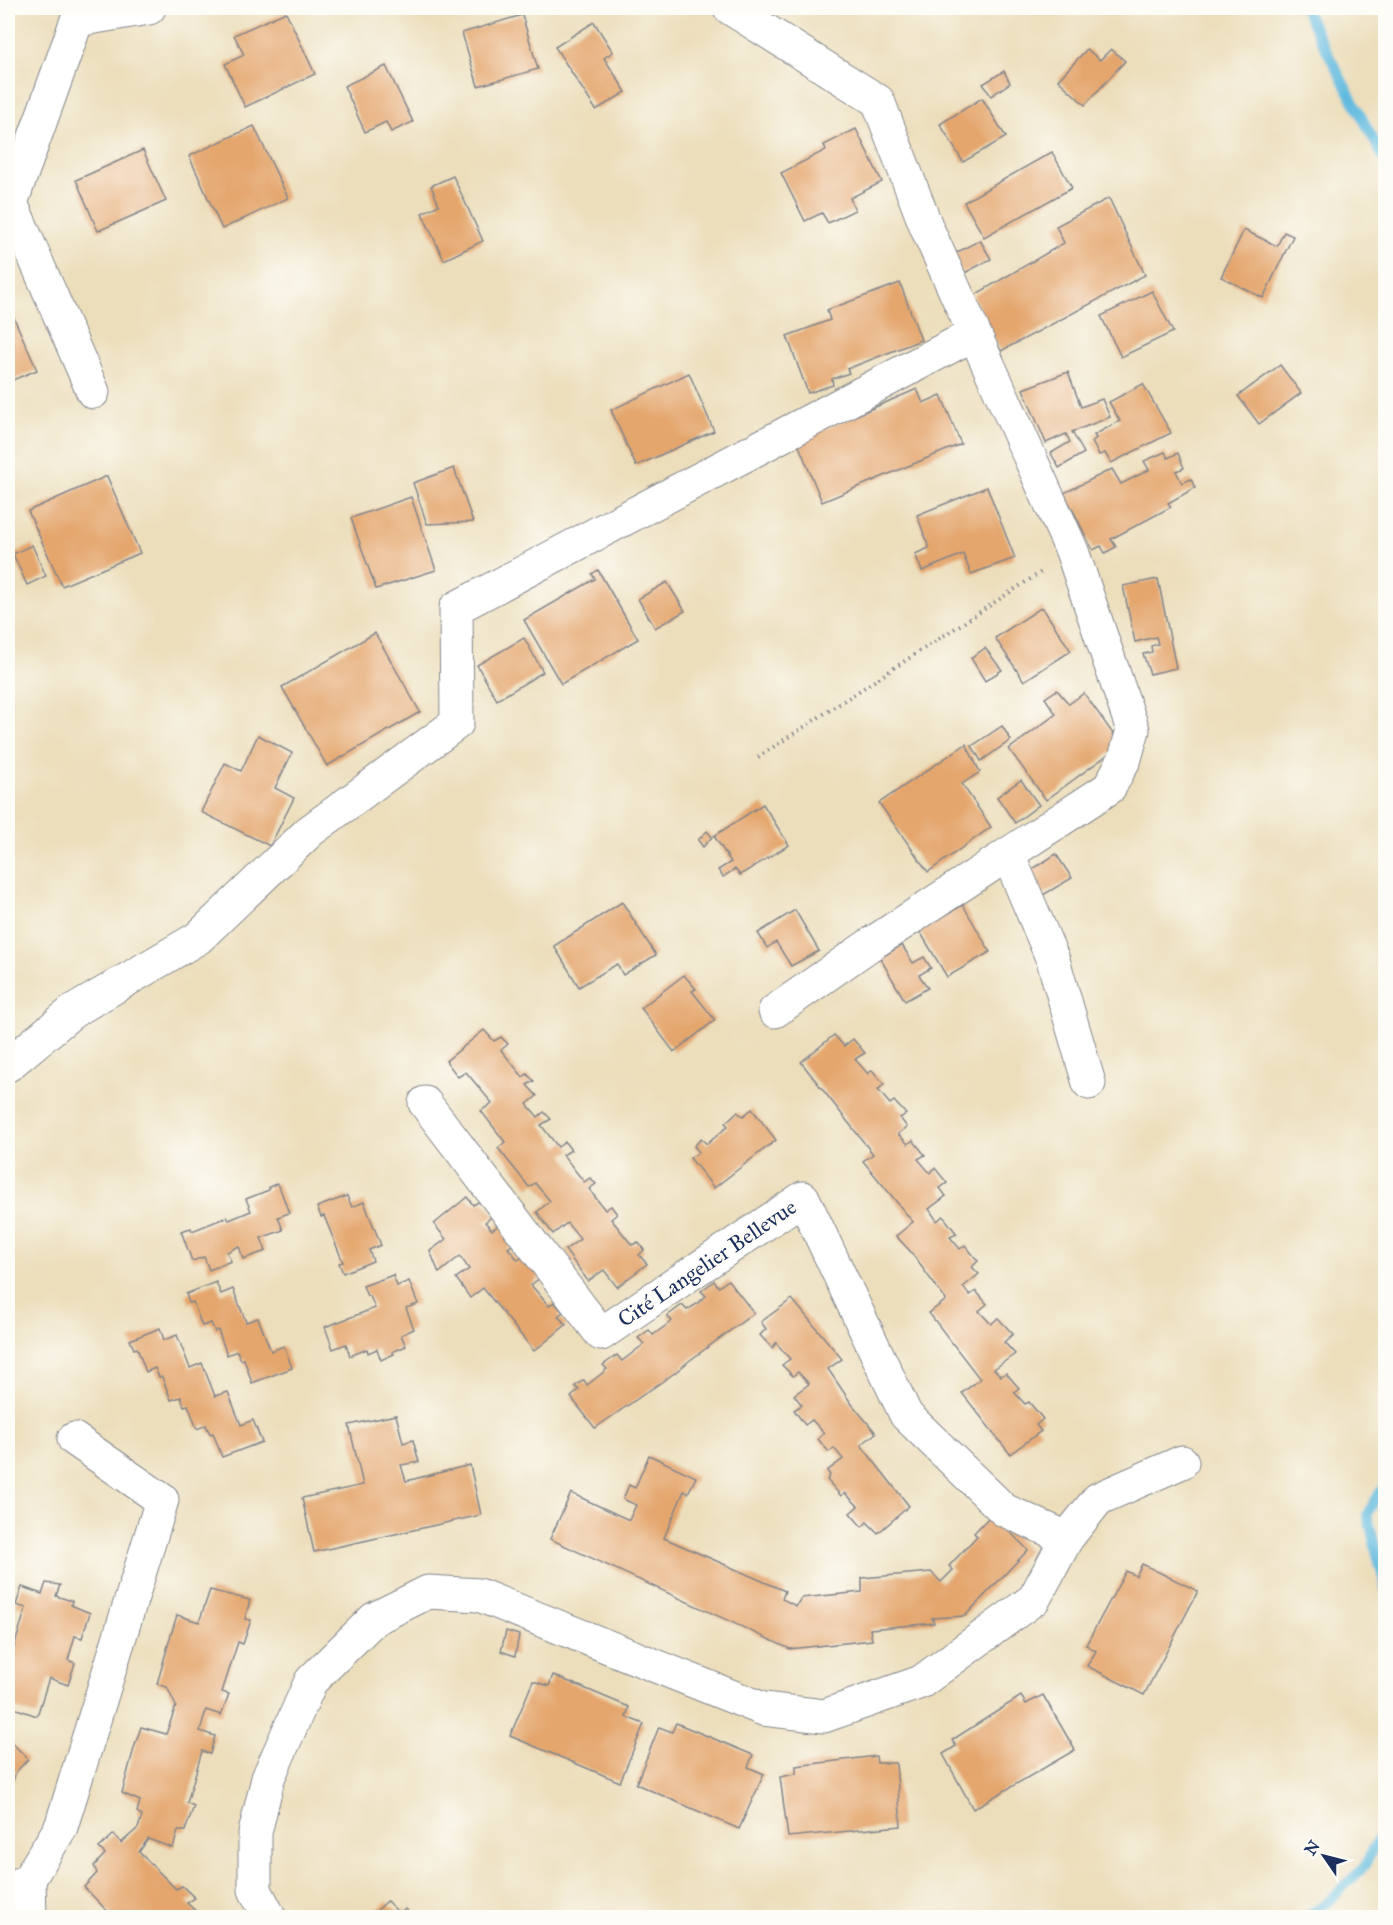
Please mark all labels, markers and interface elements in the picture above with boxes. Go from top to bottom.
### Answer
street label: Cité Langelier Bellevue [613,1193,801,1333]
north arrow [1294,1826,1354,1886]
text: N [1300,1836,1324,1859]

